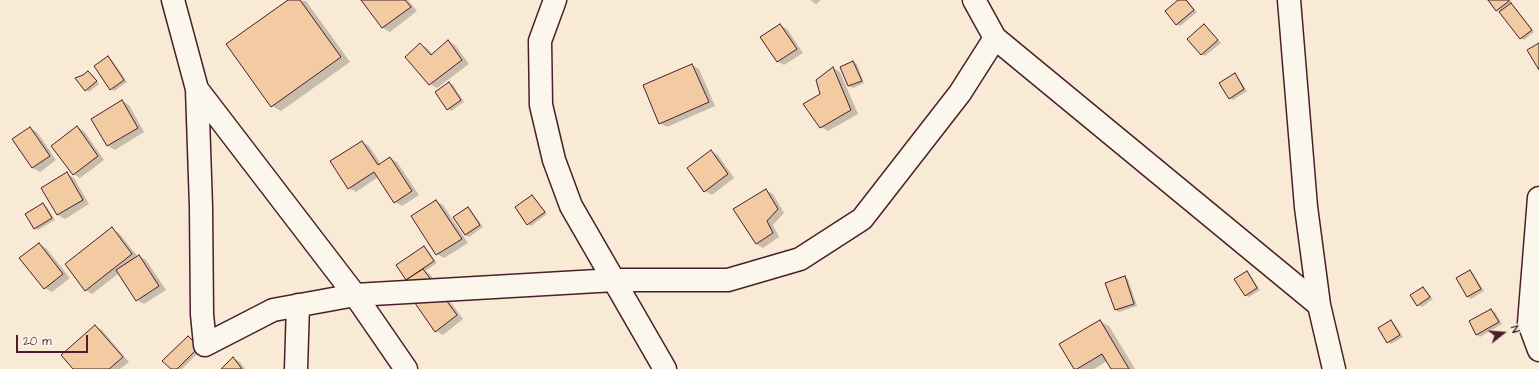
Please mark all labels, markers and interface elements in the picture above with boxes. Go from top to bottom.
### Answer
north arrow [1483,313,1523,353]
text: N [1507,324,1523,335]
scale bar [18,327,90,353]
text: 20 m [23,333,52,350]

